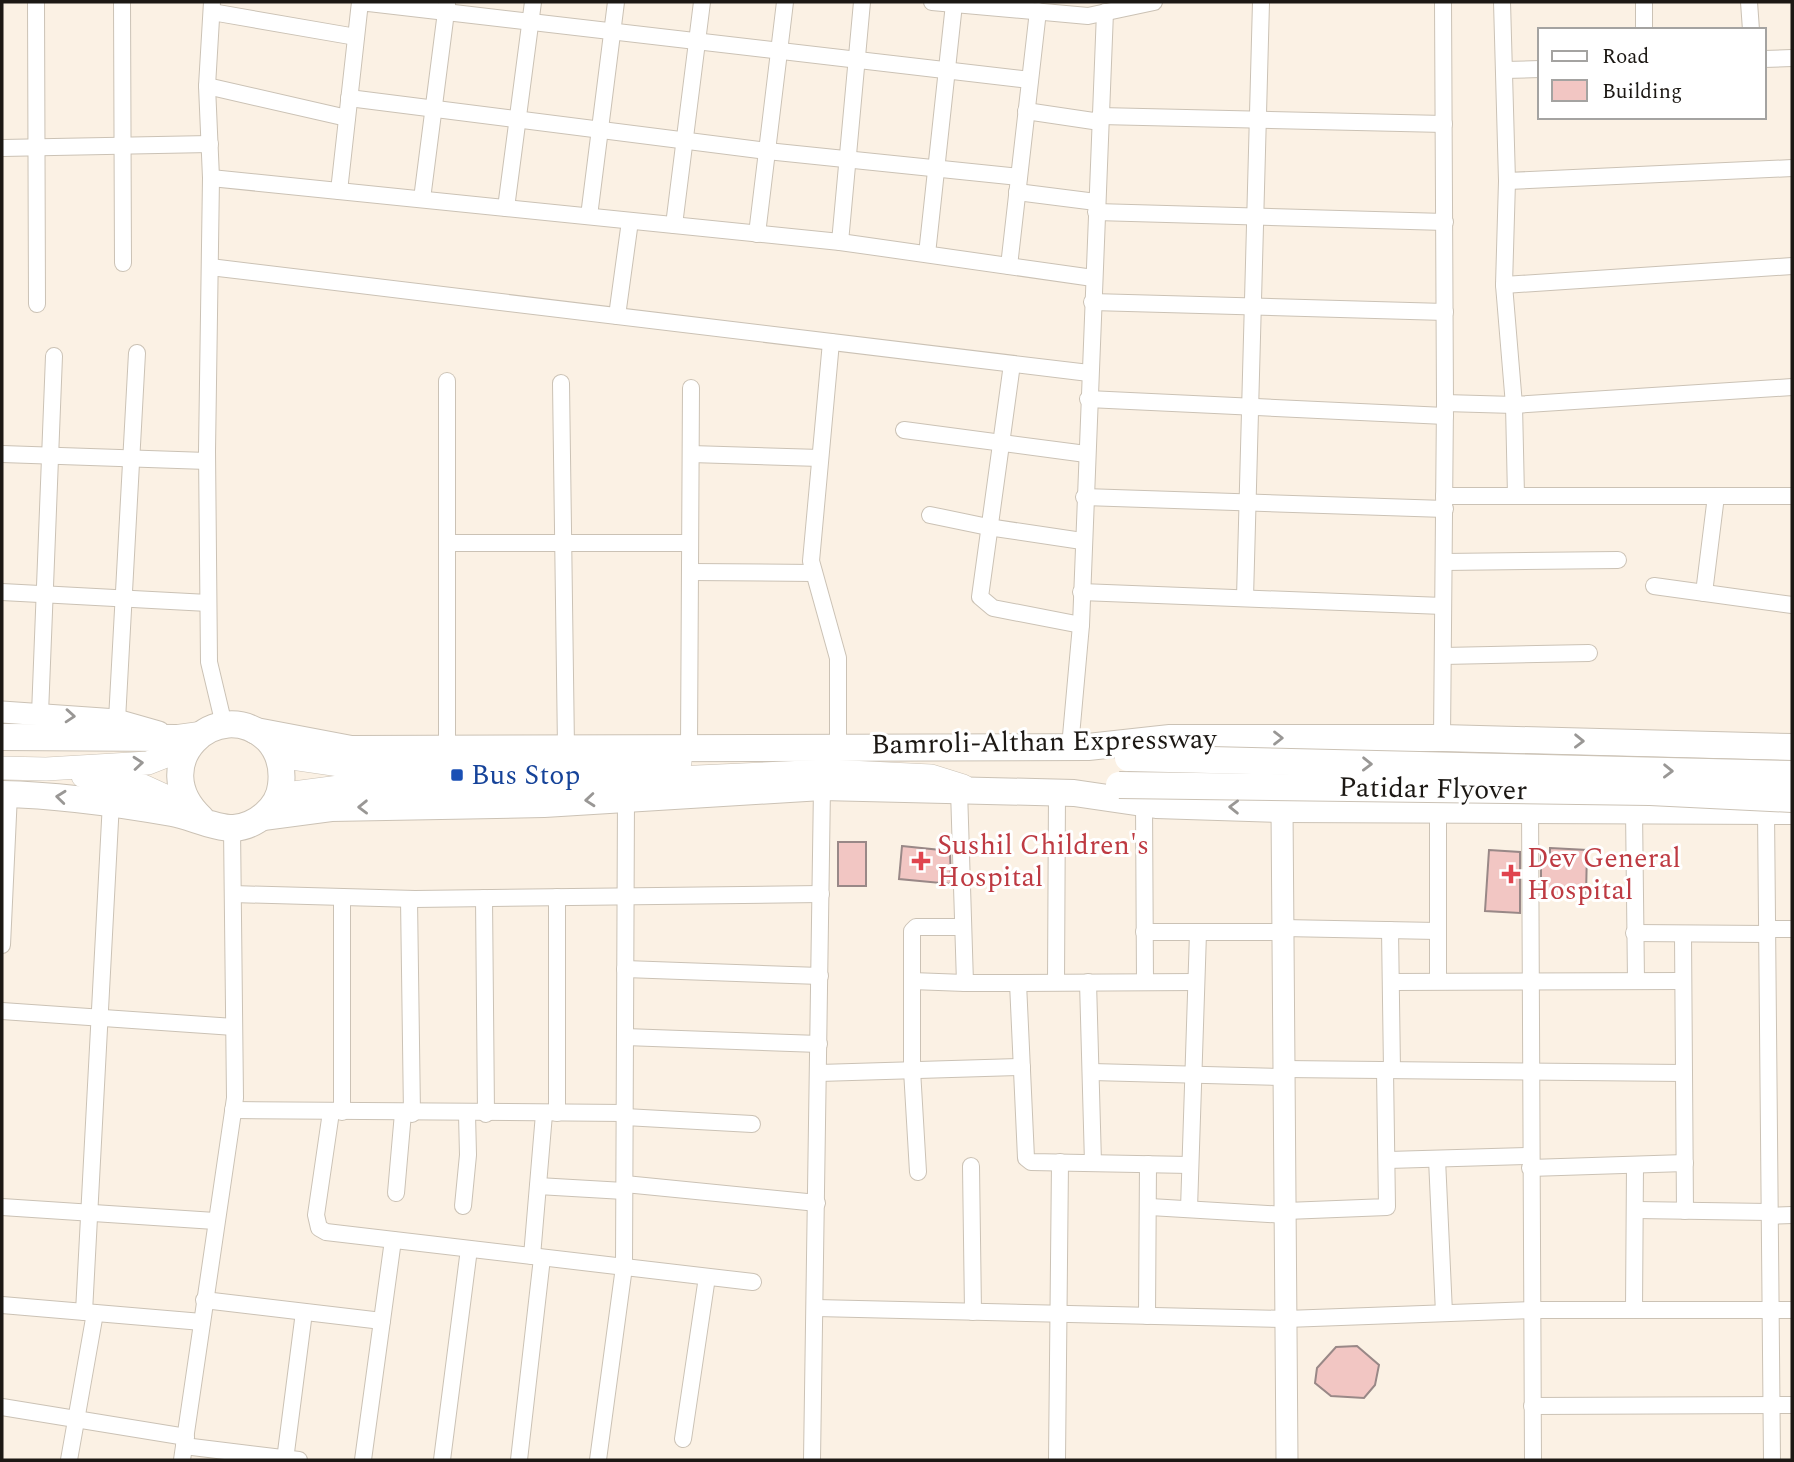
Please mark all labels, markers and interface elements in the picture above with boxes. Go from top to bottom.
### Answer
legend [1538,28,1766,119]
text: Road [1602,41,1649,73]
text: Building [1602,76,1682,108]
one-way arrow [65,708,76,723]
street label: Bamroli-Althan Expressway [871,717,1219,767]
one-way arrow [1274,730,1284,746]
one-way arrow [1574,734,1585,749]
place label: Bus Stop [471,754,580,797]
one-way arrow [133,756,144,771]
one-way arrow [1362,756,1373,771]
one-way arrow [1664,763,1674,779]
street label: Patidar Flyover [1338,766,1528,812]
marker: Bus Stop [449,767,465,783]
one-way arrow [55,790,66,805]
one-way arrow [584,792,595,807]
one-way arrow [357,799,367,815]
one-way arrow [1228,800,1239,815]
place label: Sushil Children's Hospital [937,824,1149,899]
place label: Dev General Hospital [1527,837,1681,912]
marker: Sushil Children's Hospital [911,851,931,871]
marker: Dev General Hospital [1501,864,1521,884]

